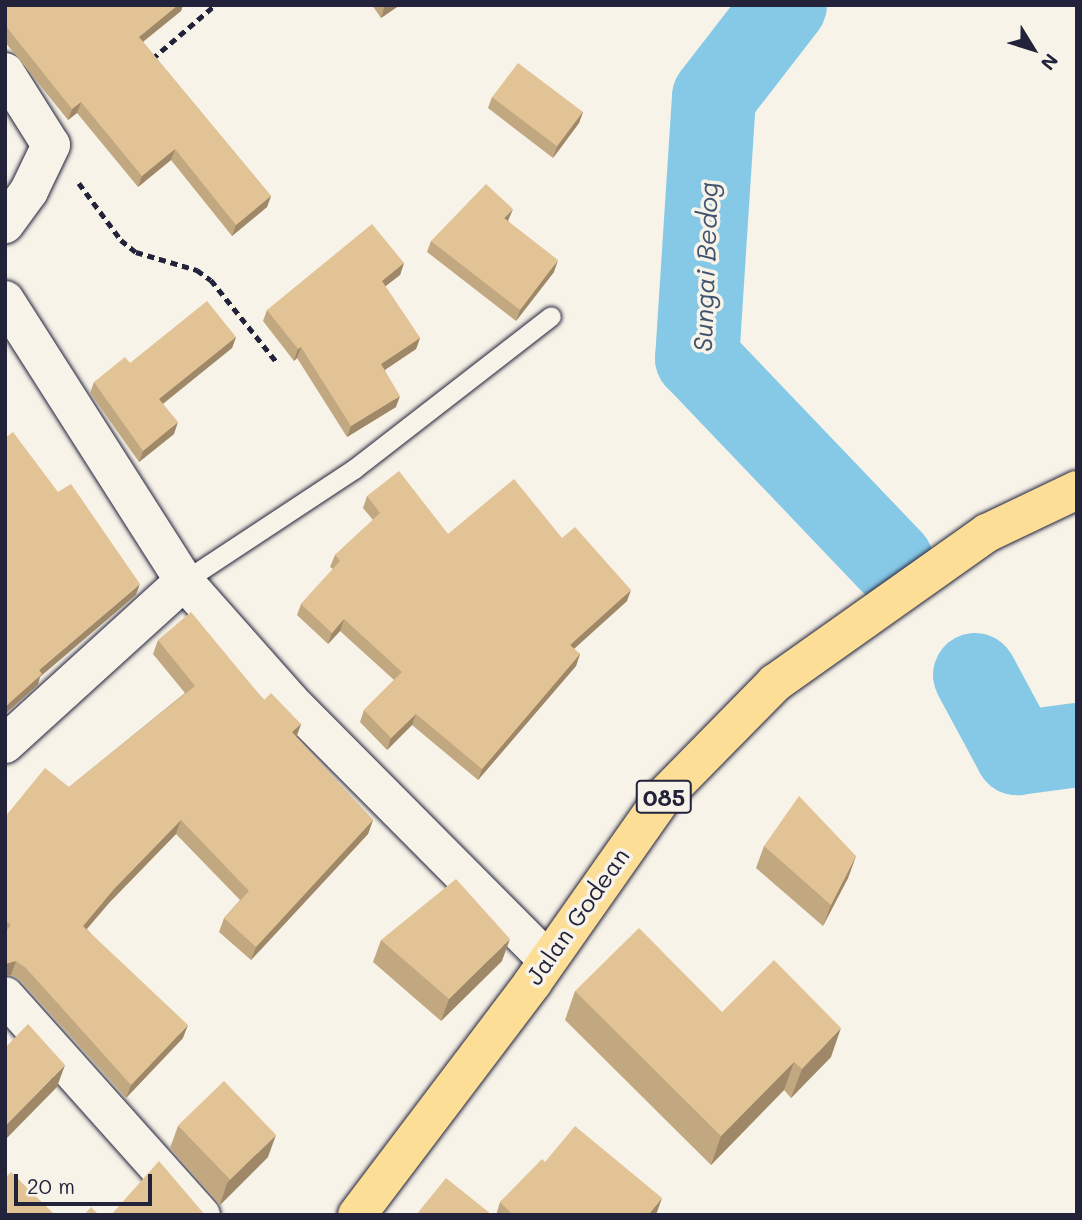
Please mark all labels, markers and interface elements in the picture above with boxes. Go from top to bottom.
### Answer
north arrow [998,14,1068,84]
text: N [1036,49,1064,76]
water label: Sungai Bedog [687,181,725,353]
road number: 085 [634,778,694,817]
street label: Jalan Godean [519,842,635,990]
scale bar [18,1160,156,1204]
text: 20 m [27,1172,75,1199]

